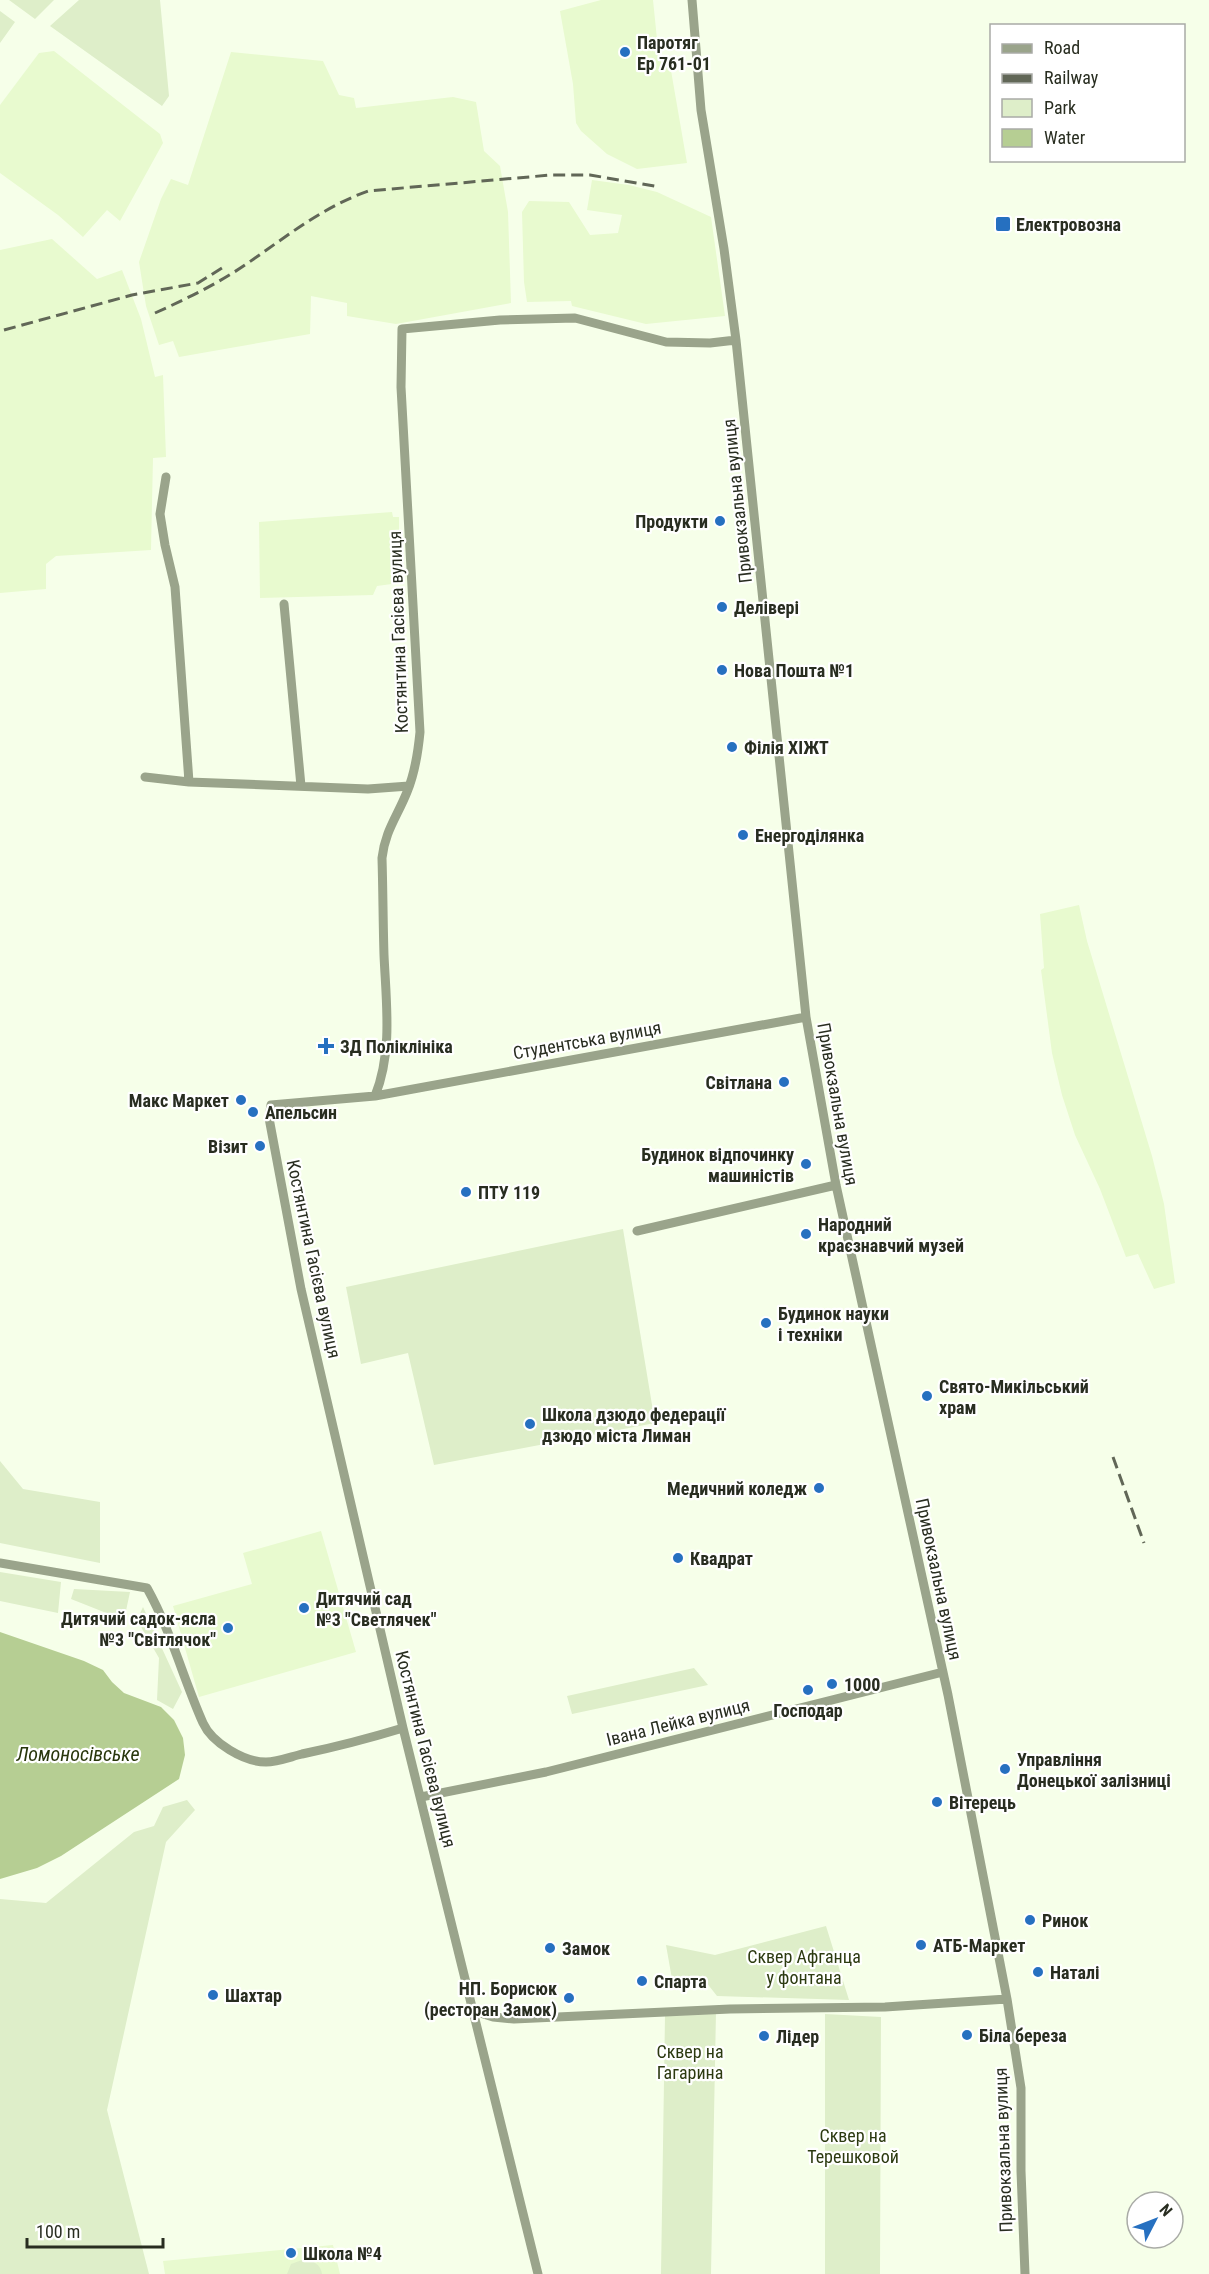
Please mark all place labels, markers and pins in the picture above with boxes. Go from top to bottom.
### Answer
place label: Паротяг Ер 761-01 [637,32,711,74]
marker: Паротяг Ер 761-01 [618,45,632,59]
place label: Електровозна [1016,214,1121,235]
marker: Електровозна [994,215,1012,233]
place label: Продукти [635,511,708,532]
marker: Продукти [713,514,727,528]
place label: Делівері [734,597,799,618]
marker: Делівері [715,600,729,614]
place label: Нова Пошта №1 [734,660,854,681]
marker: Нова Пошта №1 [715,663,729,677]
place label: Філія ХІЖТ [744,737,829,758]
marker: Філія ХІЖТ [725,740,739,754]
place label: Енергоділянка [755,825,864,846]
marker: Енергоділянка [736,828,750,842]
place label: ЗД Поліклініка [340,1036,453,1057]
marker: ЗД Поліклініка [317,1037,335,1055]
place label: Світлана [705,1072,772,1093]
marker: Світлана [777,1075,791,1089]
place label: Макс Маркет [129,1090,229,1111]
marker: Макс Маркет [234,1093,248,1107]
place label: Апельсин [265,1102,337,1123]
marker: Апельсин [246,1105,260,1119]
place label: Візит [208,1136,248,1157]
marker: Візит [253,1139,267,1153]
place label: Будинок відпочинку машиністів [641,1144,794,1186]
marker: Будинок відпочинку машиністів [799,1157,813,1171]
place label: ПТУ 119 [478,1182,540,1203]
marker: ПТУ 119 [459,1185,473,1199]
place label: Народний краєзнавчий музей [818,1214,964,1256]
marker: Народний краєзнавчий музей [799,1227,813,1241]
place label: Будинок науки і техніки [778,1303,889,1345]
marker: Будинок науки і техніки [759,1316,773,1330]
place label: Свято-Микільський храм [939,1376,1089,1418]
marker: Свято-Микільський храм [920,1389,934,1403]
place label: Школа дзюдо федерації дзюдо міста Лиман [542,1404,727,1446]
marker: Школа дзюдо федерації дзюдо міста Лиман [523,1417,537,1431]
place label: Медичний коледж [667,1478,807,1499]
marker: Медичний коледж [812,1481,826,1495]
place label: Квадрат [690,1548,753,1569]
marker: Квадрат [671,1551,685,1565]
place label: Дитячий сад №3 "Светлячек" [316,1588,437,1630]
marker: Дитячий сад №3 "Светлячек" [297,1601,311,1615]
place label: Дитячий садок-ясла №3 "Світлячок" [61,1608,216,1650]
marker: Дитячий садок-ясла №3 "Світлячок" [221,1621,235,1635]
place label: 1000 [844,1674,880,1695]
marker: 1000 [825,1677,839,1691]
marker: Господар [801,1683,815,1697]
place label: Господар [773,1700,843,1721]
place label: Управління Донецької залізниці [1017,1749,1171,1791]
marker: Управління Донецької залізниці [998,1762,1012,1776]
place label: Вітерець [949,1792,1016,1813]
marker: Вітерець [930,1795,944,1809]
place label: Ринок [1042,1910,1088,1931]
marker: Ринок [1023,1913,1037,1927]
place label: АТБ-Маркет [933,1935,1025,1956]
place label: Замок [562,1938,610,1959]
marker: АТБ-Маркет [914,1938,928,1952]
marker: Замок [543,1941,557,1955]
place label: Наталі [1050,1962,1099,1983]
marker: Наталі [1031,1965,1045,1979]
place label: Спарта [654,1971,707,1992]
marker: Спарта [635,1974,649,1988]
place label: НП. Борисюк (ресторан Замок) [424,1978,557,2021]
place label: Шахтар [225,1985,282,2006]
marker: Шахтар [206,1988,220,2002]
marker: НП. Борисюк (ресторан Замок) [562,1991,576,2005]
place label: Біла береза [979,2025,1067,2046]
place label: Лідер [776,2026,819,2047]
marker: Біла береза [960,2028,974,2042]
marker: Лідер [757,2029,771,2043]
place label: Школа №4 [303,2243,382,2264]
marker: Школа №4 [284,2246,298,2260]

